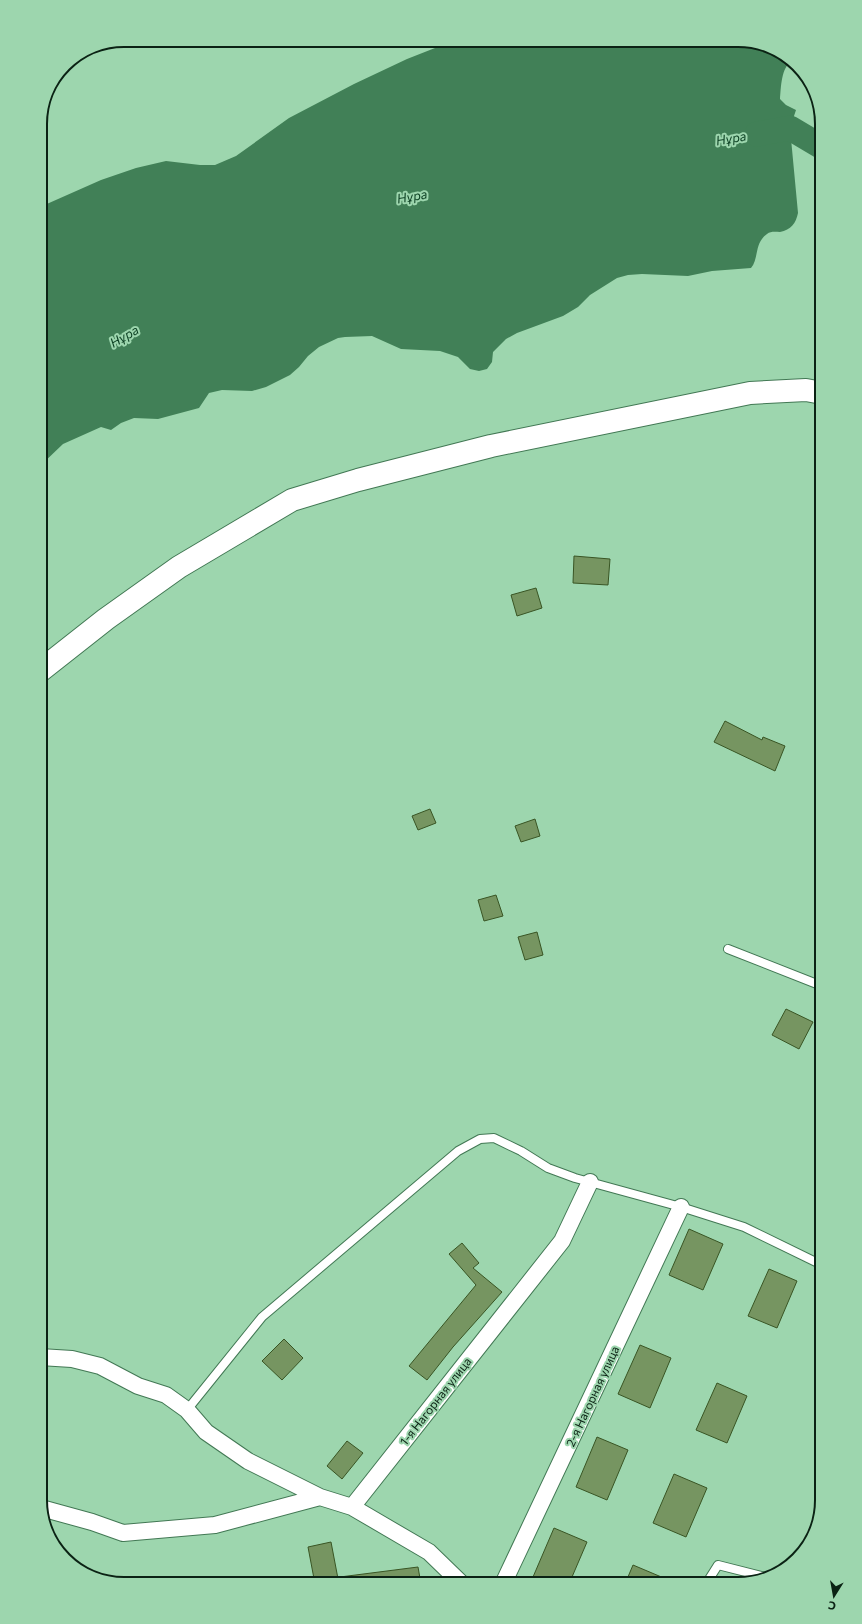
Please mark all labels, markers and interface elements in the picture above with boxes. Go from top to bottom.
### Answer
water label: Нұра [714,127,748,149]
water label: Нұра [395,185,429,207]
water label: Нұра [107,321,142,351]
street label: 2-я Нагорная улица [563,1343,621,1449]
street label: 1-я Нагорная улица [396,1354,474,1448]
north arrow [814,1576,854,1616]
text: С [827,1599,837,1613]

